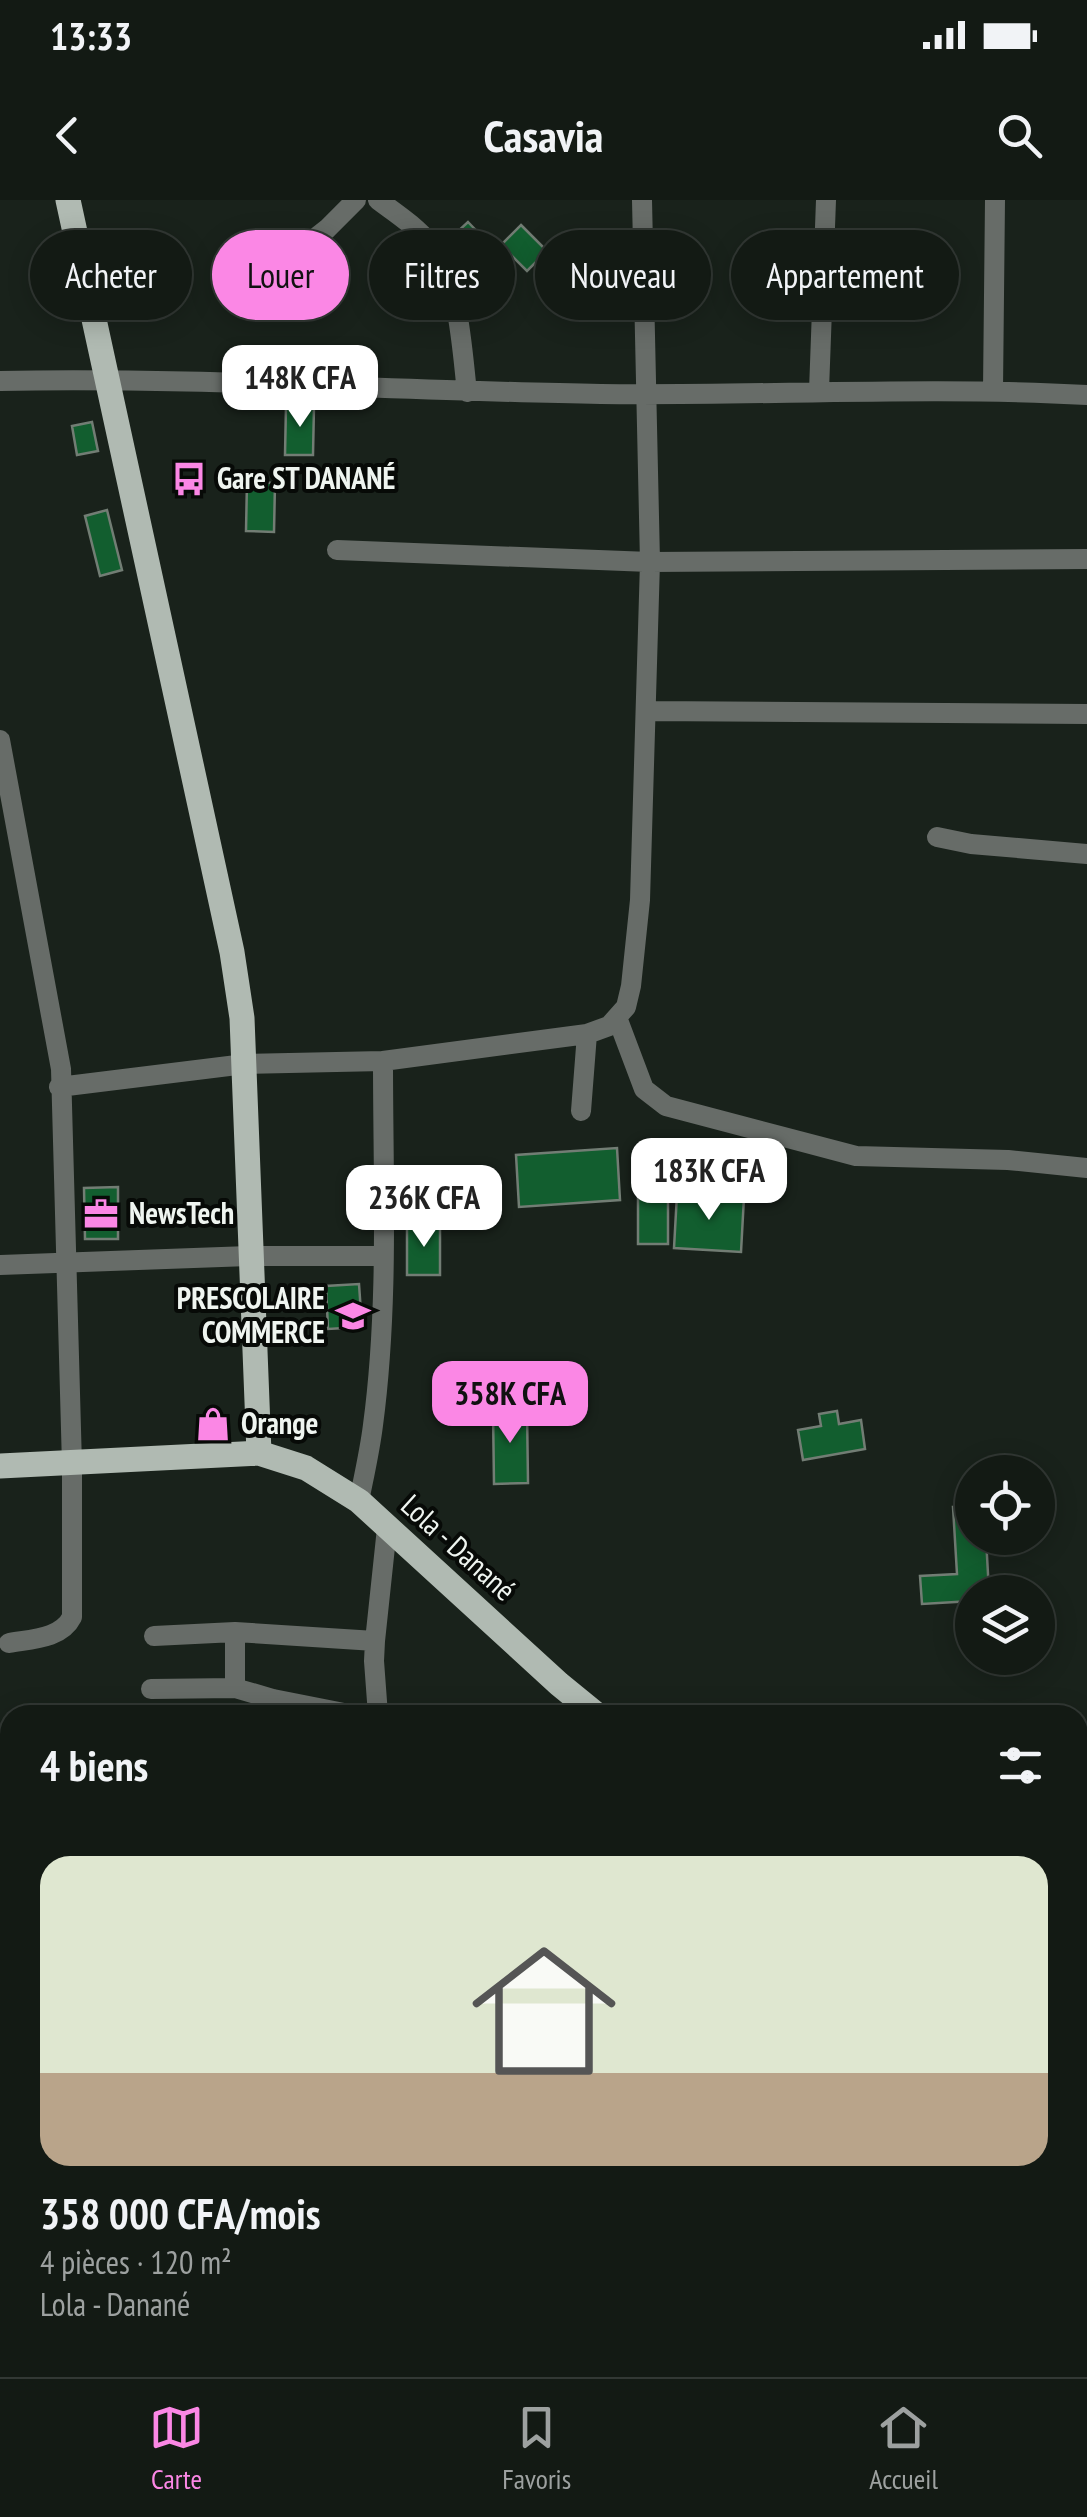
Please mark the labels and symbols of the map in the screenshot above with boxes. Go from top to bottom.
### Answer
pin: 148K CFA [197,345,403,430]
place label: Gare ST DANANÉ [217,458,395,497]
bus stop icon: Gare ST DANANÉ [170,460,208,498]
pin: 183K CFA [606,1138,812,1223]
pin: 236K CFA [321,1165,527,1250]
place label: NewsTech [129,1193,234,1232]
office icon: NewsTech [82,1195,120,1233]
place label: PRESCOLAIRE COMMERCE [177,1278,325,1351]
school or university icon: PRESCOLAIRE COMMERCE [334,1297,372,1335]
pin: 358K CFA [407,1361,613,1446]
place label: Orange [241,1403,318,1442]
shop icon: Orange [194,1405,232,1443]
street label: Lola - Danané [394,1485,524,1608]

